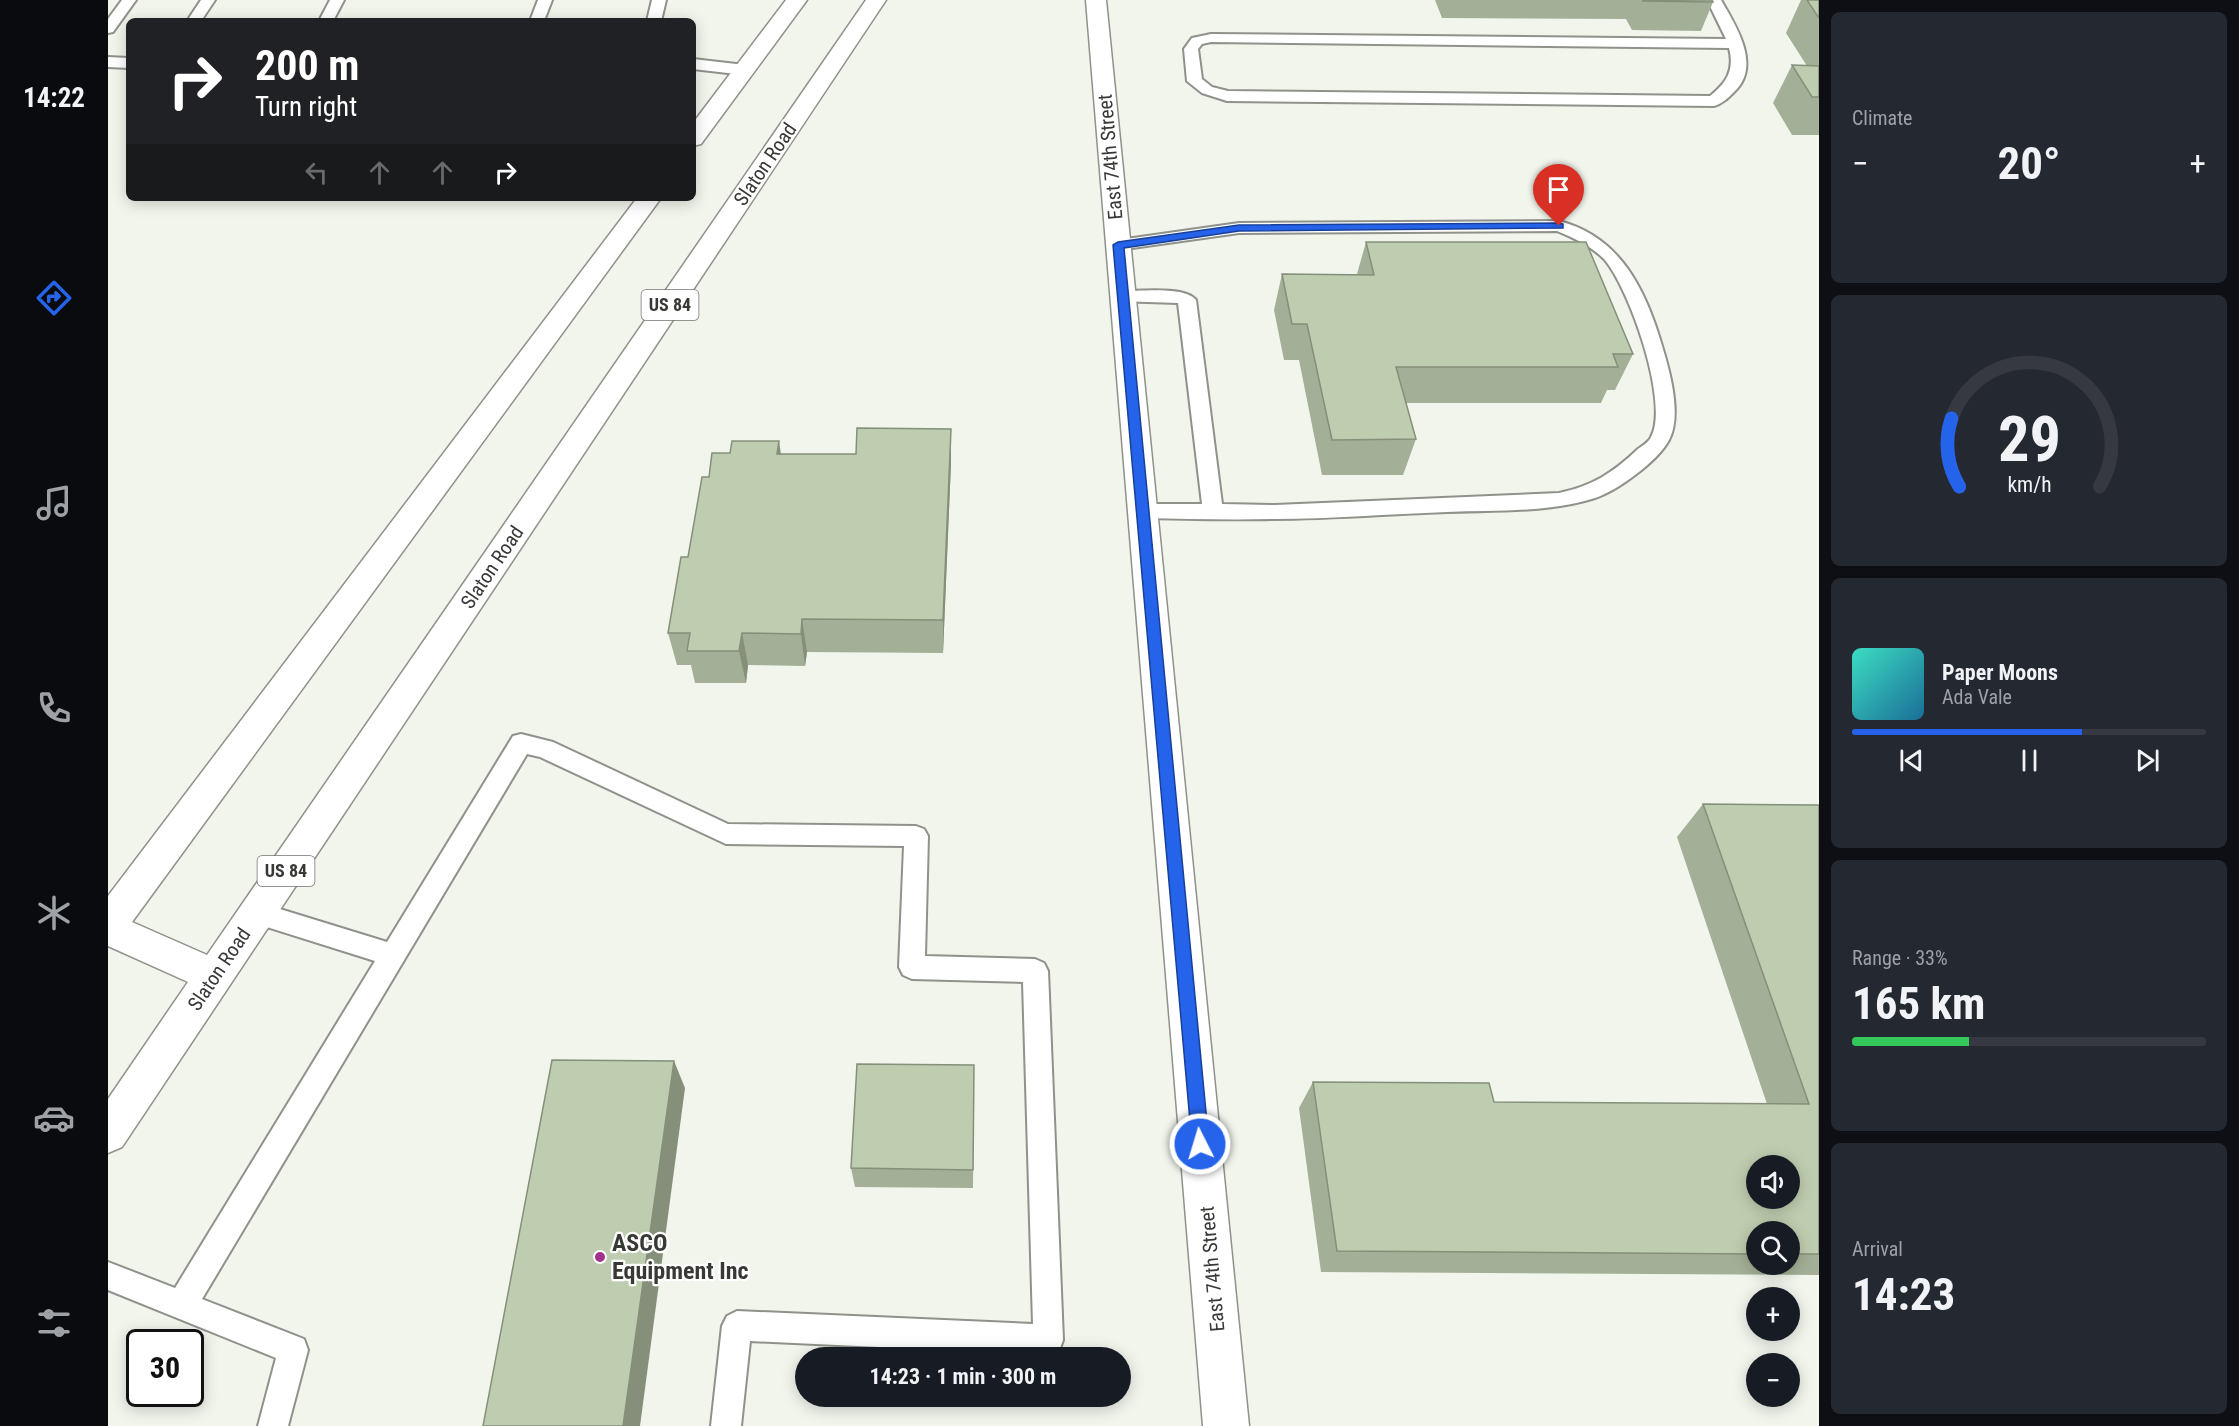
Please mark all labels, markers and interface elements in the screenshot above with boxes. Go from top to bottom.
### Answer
text: 200 m [255,41,360,90]
icon: right [156,42,234,120]
text: 14:22 [23,82,85,114]
text: Turn right [255,91,357,123]
street label: East 74th Street [1093,93,1127,221]
text: Climate [1852,106,1912,130]
street label: Slaton Road [729,118,801,210]
text: 20° [1998,137,2061,190]
text: − [1852,144,1869,183]
text: + [2190,144,2206,183]
icon: left [300,156,333,189]
icon: ahead [363,156,396,189]
icon: ahead [426,156,459,189]
icon: right [489,156,522,189]
pin [1533,164,1584,226]
icon: arrive [1542,173,1575,206]
icon: directions [33,277,75,319]
road number: US 84 [642,290,698,320]
text: 29 [1997,403,2061,476]
text: km/h [2007,473,2051,498]
icon: music [33,482,75,524]
street label: Slaton Road [456,521,528,613]
text: Paper Moons [1942,660,2058,685]
text: Ada Vale [1942,685,2012,709]
icon: phone [33,687,75,729]
icon: previous [1895,744,1928,777]
icon: pause [2013,744,2046,777]
icon: next [2131,744,2164,777]
road number: US 84 [258,856,315,886]
icon: climate [33,892,75,934]
street label: Slaton Road [183,923,255,1015]
text: Range · 33% [1852,946,1948,970]
text: 165 km [1852,977,1985,1030]
icon: car [33,1097,75,1139]
position arrow [1168,1112,1232,1176]
map controls [1746,1155,1800,1407]
button: sound [1746,1155,1800,1209]
street label: East 74th Street [1195,1205,1229,1333]
button: search [1746,1221,1800,1275]
place label: ASCO Equipment Inc [612,1229,749,1285]
text: Arrival [1852,1237,1903,1261]
marker: ASCO Equipment Inc [593,1250,607,1264]
text: 14:23 [1852,1268,1955,1321]
button: + [1746,1287,1800,1341]
icon: filters [33,1302,75,1344]
speed limit sign: 30 [126,1329,204,1407]
button: − [1746,1353,1800,1407]
text: 14:23 · 1 min · 300 m [870,1364,1056,1389]

